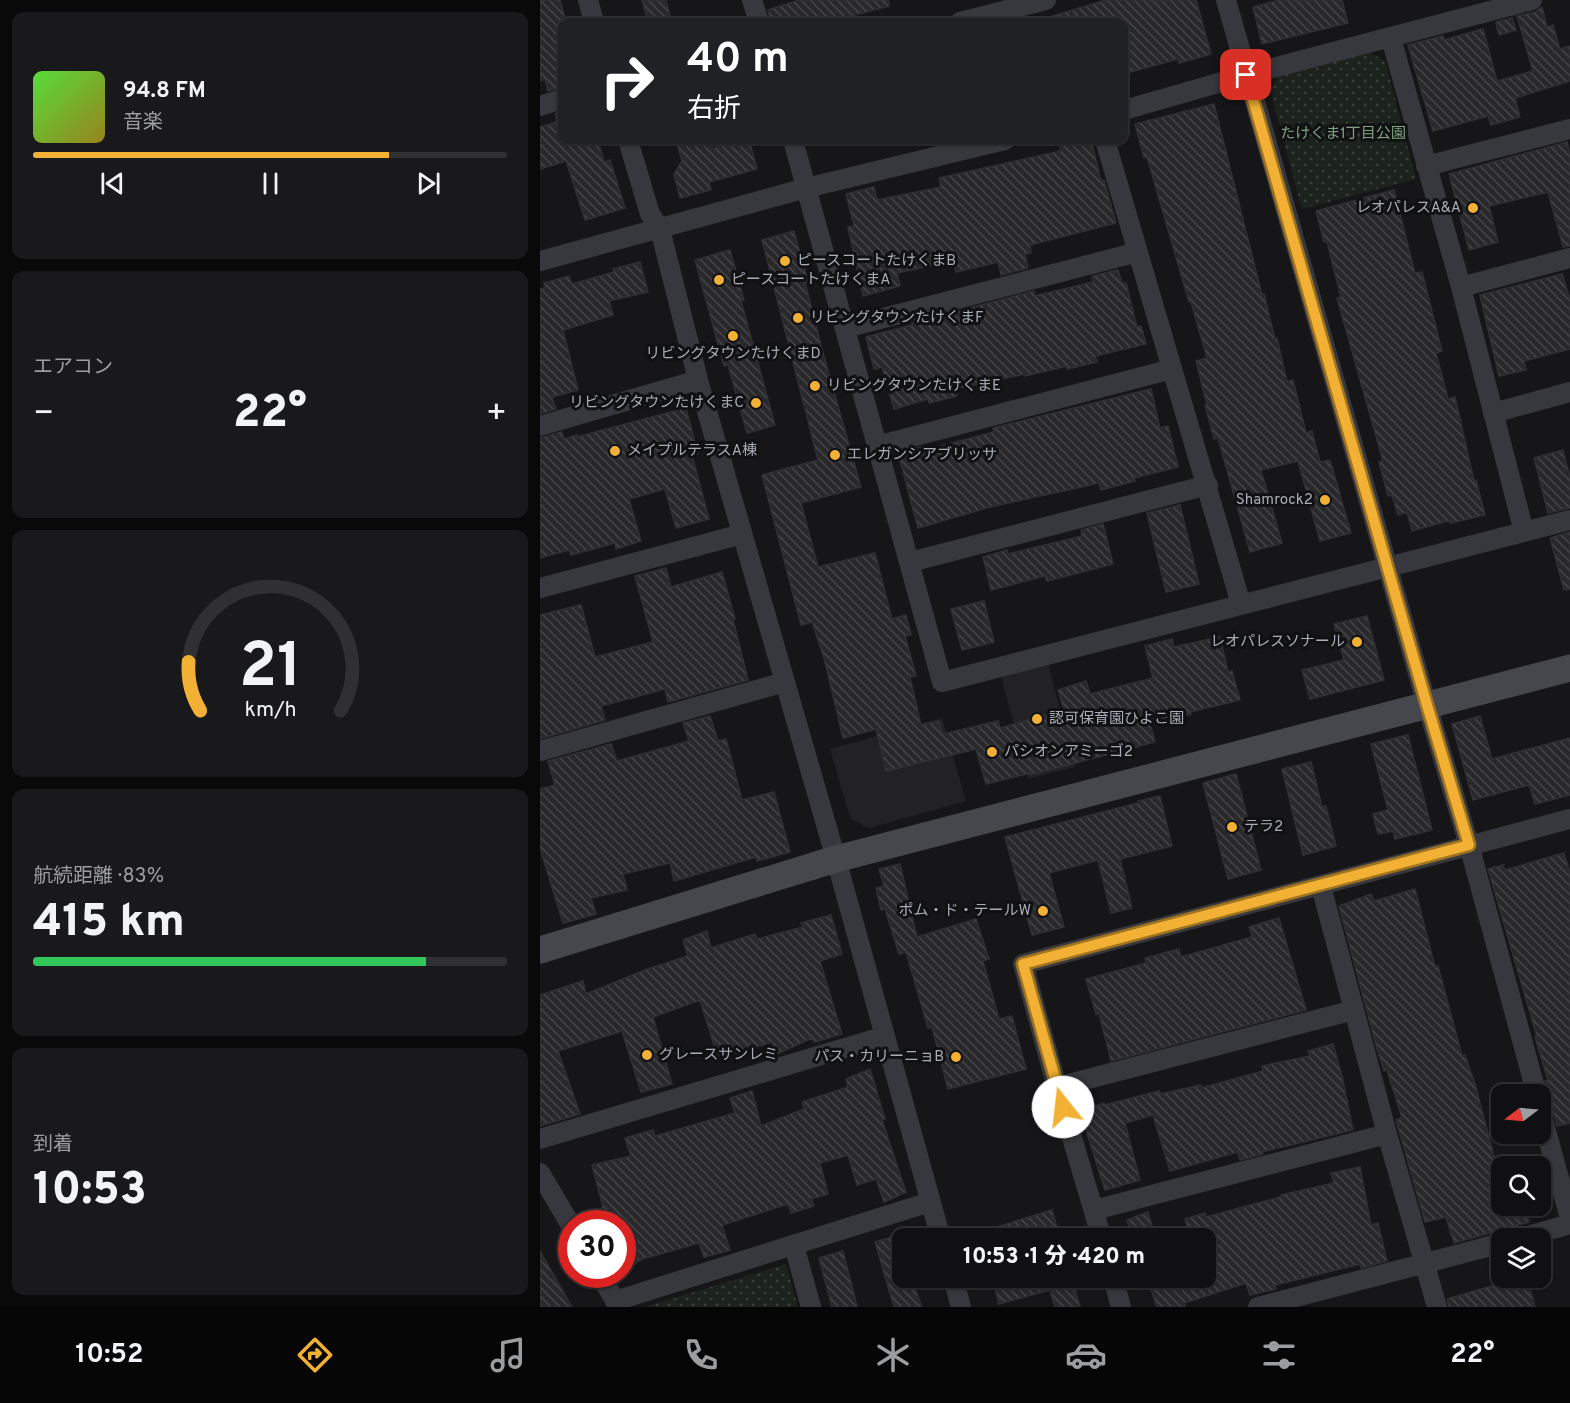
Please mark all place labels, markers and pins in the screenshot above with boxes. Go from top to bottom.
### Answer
pin [1220,49,1271,100]
place label: レオパレスA&A [1356,199,1461,218]
marker: レオパレスA&A [1466,201,1480,215]
place label: ピースコートたけくまB [797,252,956,271]
marker: ピースコートたけくまB [778,254,792,268]
place label: ピースコートたけくまA [731,271,890,290]
marker: ピースコートたけくまA [712,273,726,287]
place label: リビングタウンたけくまF [810,309,983,328]
marker: リビングタウンたけくまF [791,311,805,325]
marker: リビングタウンたけくまD [726,329,740,343]
place label: リビングタウンたけくまD [645,345,821,364]
place label: リビングタウンたけくまE [827,377,1001,396]
marker: リビングタウンたけくまE [808,379,822,393]
place label: リビングタウンたけくまC [569,394,744,413]
marker: リビングタウンたけくまC [749,396,763,410]
place label: メイプルテラスA棟 [627,441,757,461]
marker: メイプルテラスA棟 [608,444,622,458]
place label: エレガンシアブリッサ [847,446,997,465]
marker: エレガンシアブリッサ [828,448,842,462]
place label: Shamrock2 [1236,491,1313,510]
marker: Shamrock2 [1318,493,1332,507]
place label: レオパレスソナール [1210,633,1345,652]
marker: レオパレスソナール [1350,635,1364,649]
place label: 認可保育園ひよこ園 [1049,710,1184,729]
marker: 認可保育園ひよこ園 [1030,712,1044,726]
place label: パシオンアミーゴ2 [1004,743,1133,762]
marker: パシオンアミーゴ2 [985,745,999,759]
place label: テラ2 [1244,818,1283,837]
marker: テラ2 [1225,820,1239,834]
place label: ポム・ド・テールW [898,902,1031,921]
marker: ポム・ド・テールW [1036,904,1050,918]
place label: グレースサンレミ [659,1046,778,1065]
marker: グレースサンレミ [640,1048,654,1062]
place label: パス・カリーニョB [814,1048,944,1067]
marker: パス・カリーニョB [949,1050,963,1064]

